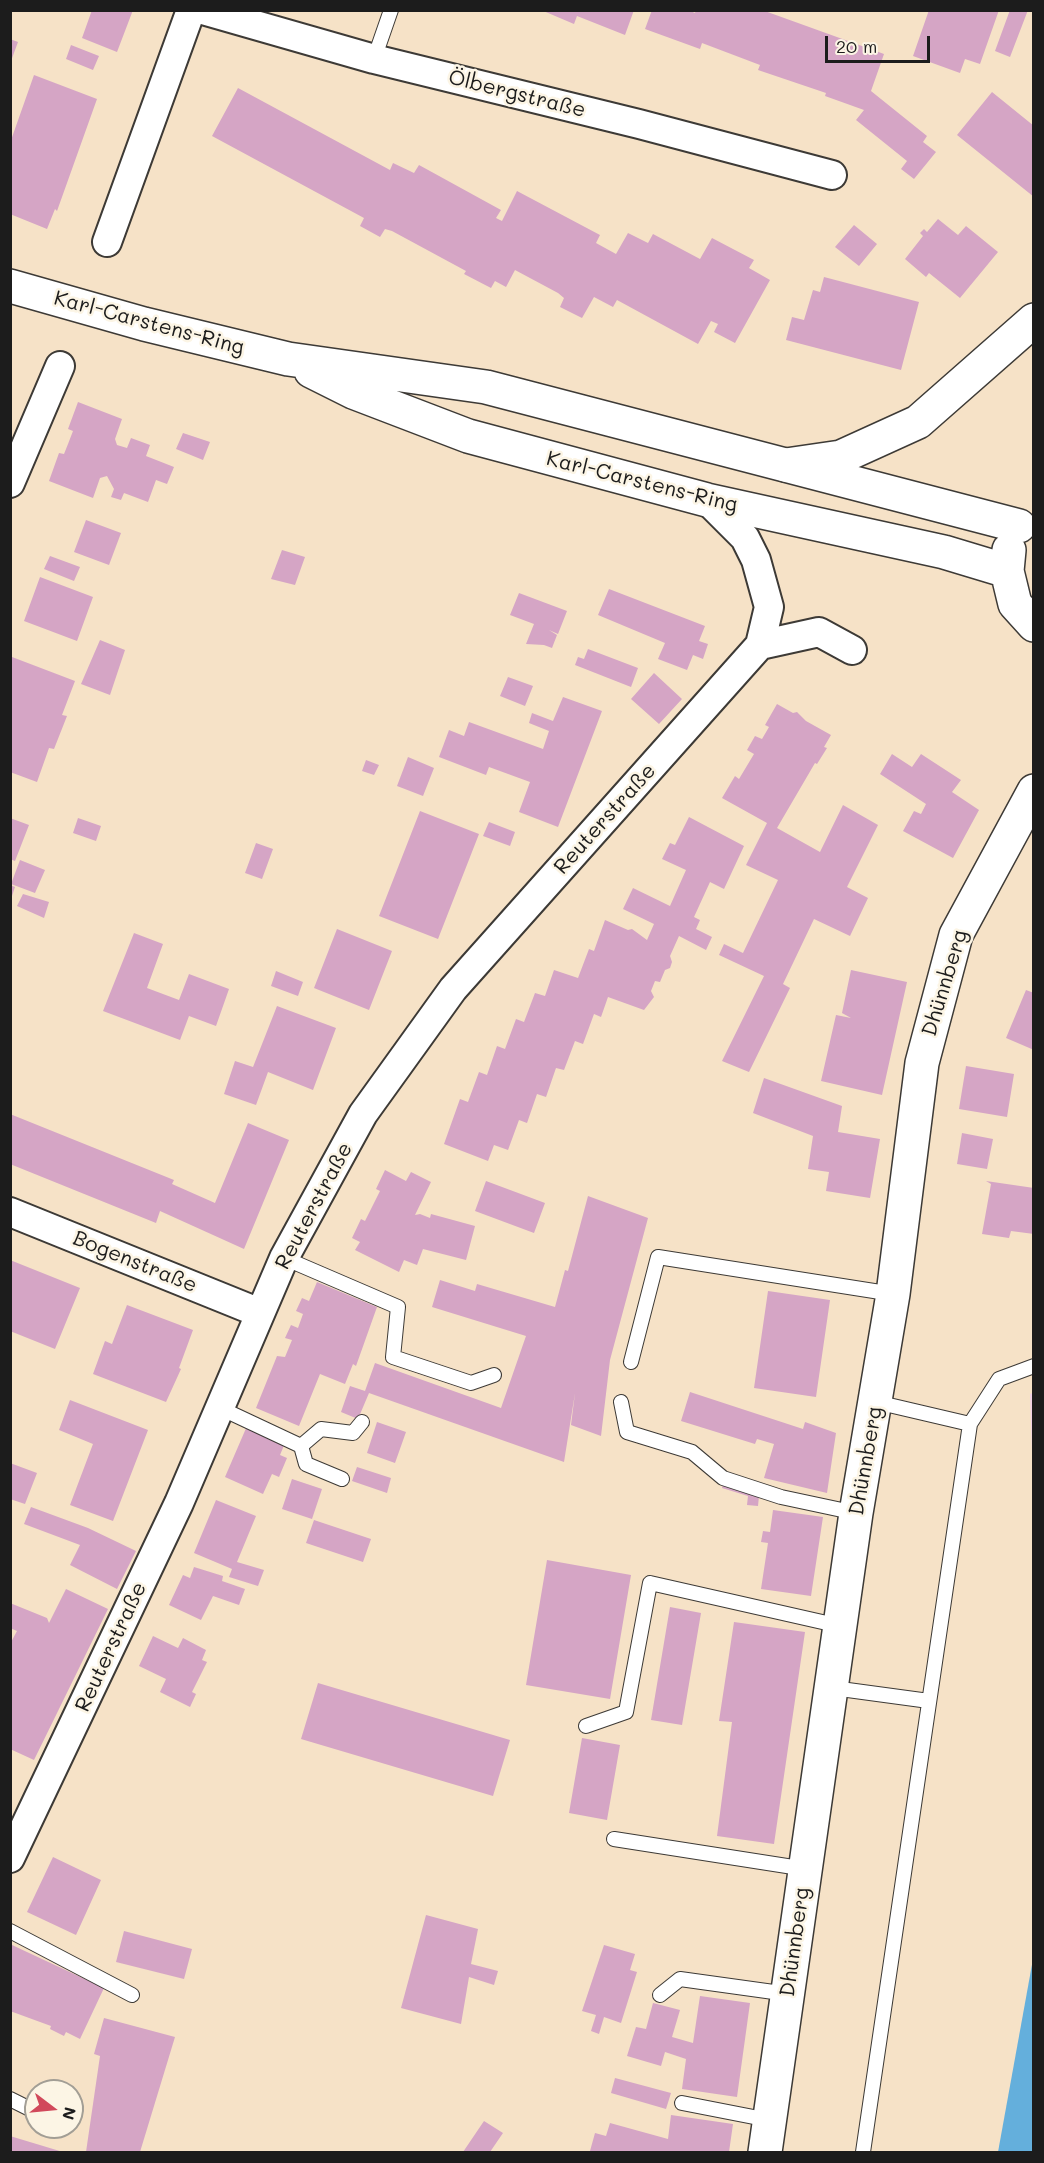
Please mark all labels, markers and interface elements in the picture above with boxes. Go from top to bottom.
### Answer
scale bar [828,24,933,62]
text: 20 m [836,34,877,58]
street label: Ölbergstraße [446,65,588,123]
street label: Karl-Carstens-Ring [51,285,247,361]
street label: Karl-Carstens-Ring [544,446,740,518]
street label: Reuterstraße [549,759,661,879]
street label: Dhünnberg [917,927,973,1039]
street label: Reuterstraße [270,1138,358,1274]
street label: Bogenstraße [69,1226,201,1298]
street label: Dhünnberg [844,1405,888,1517]
street label: Reuterstraße [70,1578,152,1716]
street label: Dhünnberg [775,1886,815,1998]
north arrow [24,2079,84,2139]
text: N [58,2105,82,2122]

